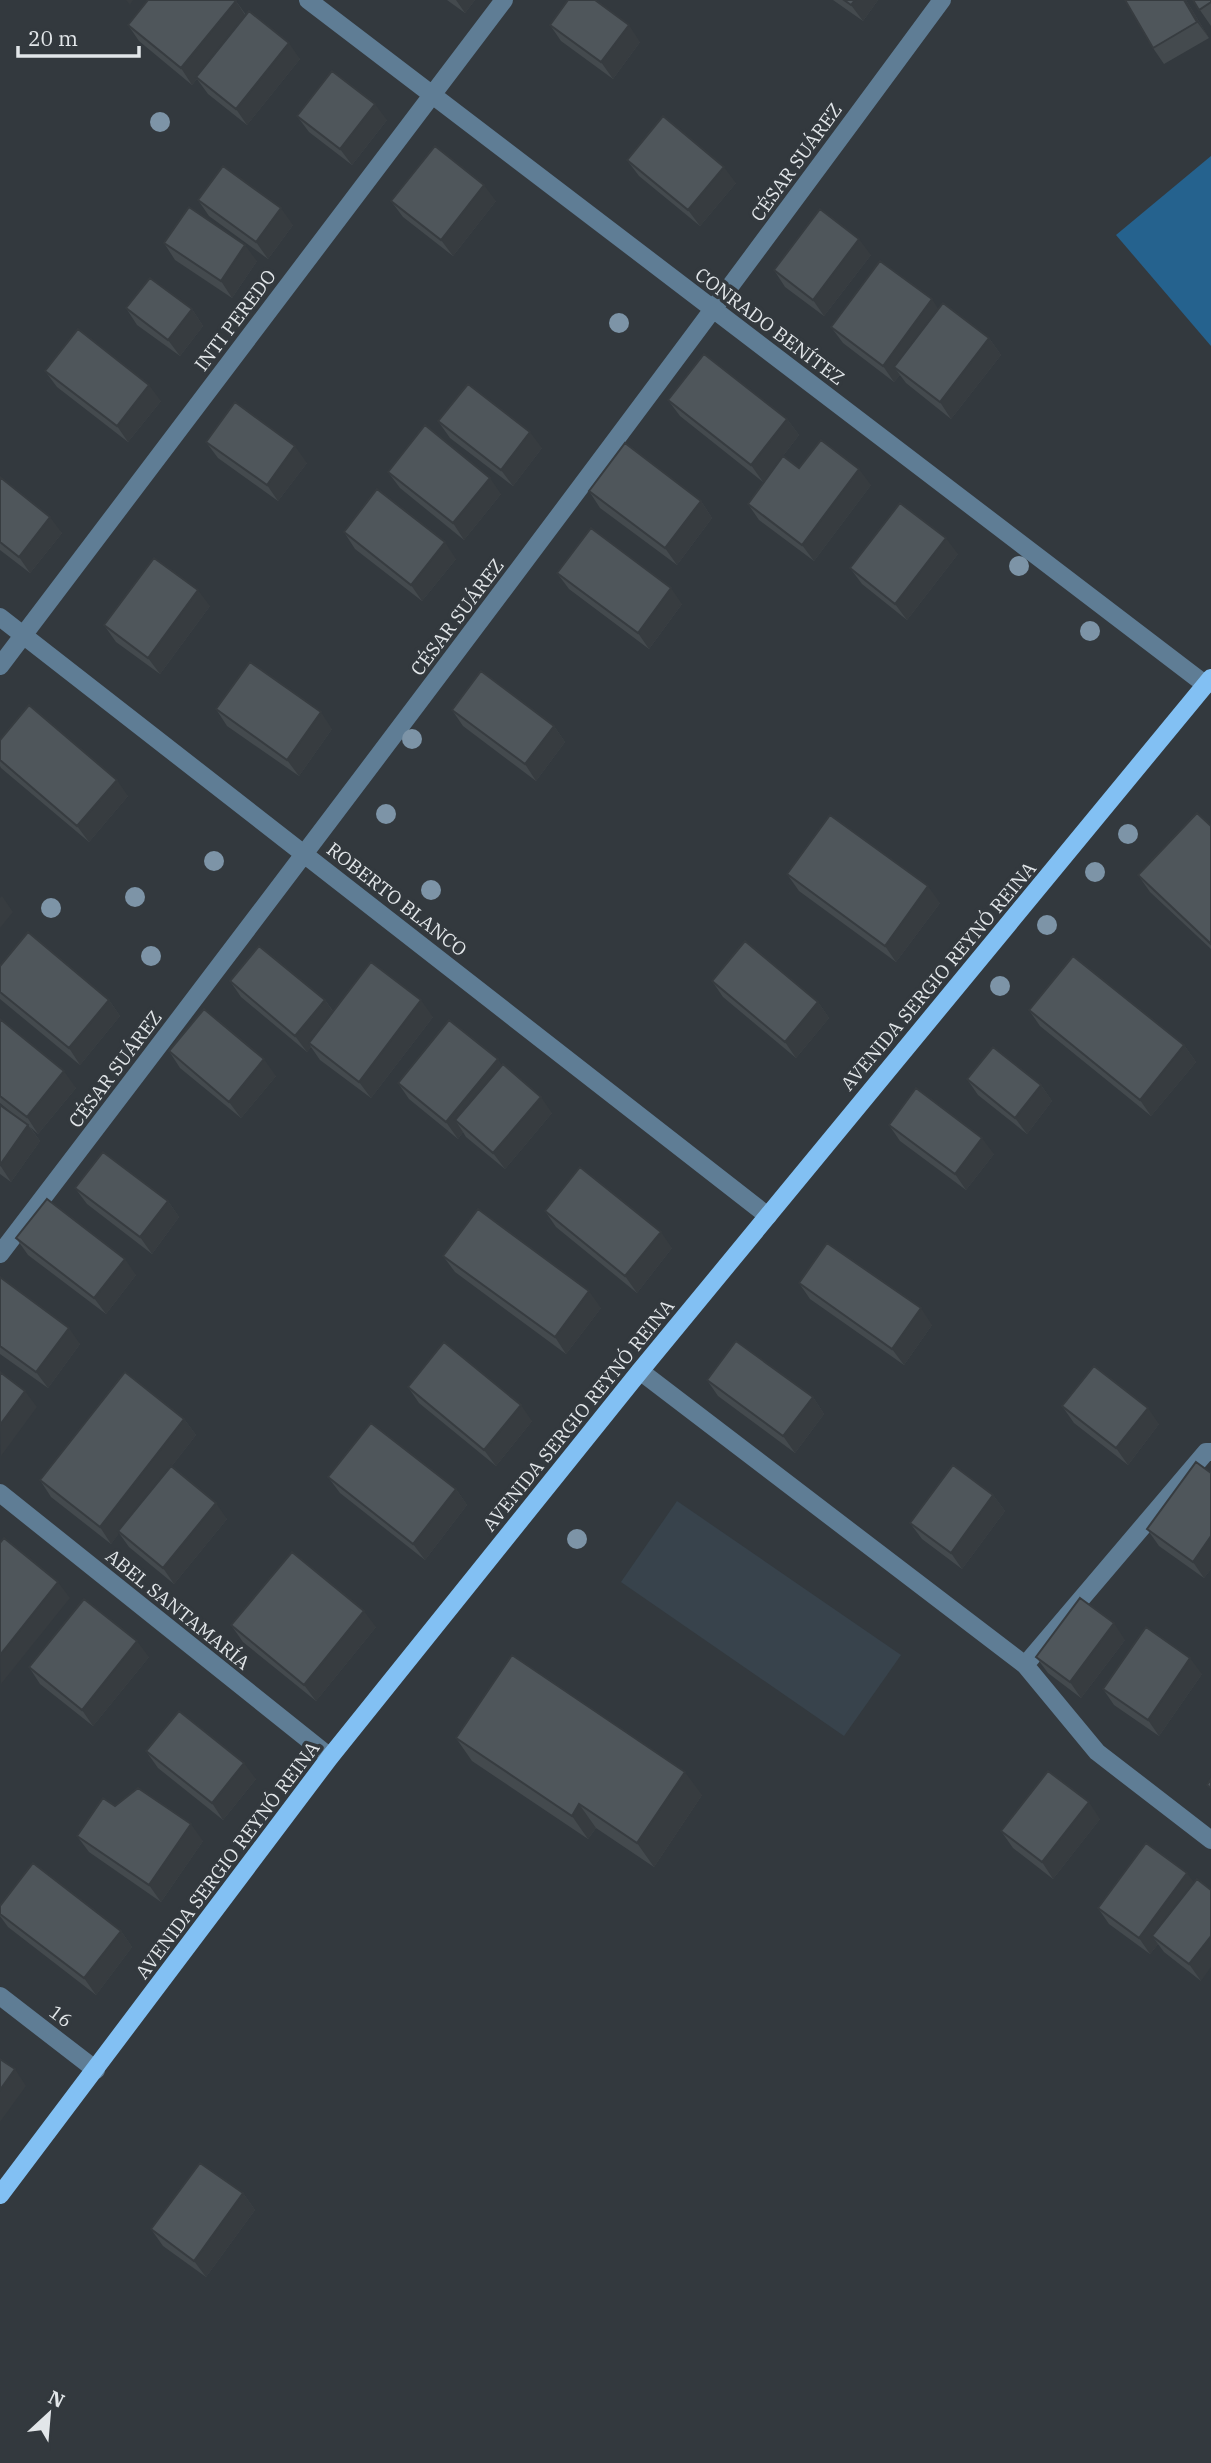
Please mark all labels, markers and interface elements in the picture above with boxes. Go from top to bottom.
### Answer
scale bar [18,14,138,58]
text: 20 m [28,24,78,52]
street label: CÉSAR SUÁREZ [745,98,847,226]
street label: CONRADO BENÍTEZ [690,262,850,390]
street label: INTI PEREDO [189,264,281,376]
street label: CÉSAR SUÁREZ [405,554,509,680]
street label: ROBERTO BLANCO [322,837,472,961]
street label: AVENIDA SERGIO REYNÓ REINA [835,857,1041,1095]
street label: CÉSAR SUÁREZ [63,1006,167,1132]
street label: AVENIDA SERGIO REYNÓ REINA [477,1294,679,1536]
street label: ABEL SANTAMARÍA [101,1543,255,1675]
street label: AVENIDA SERGIO REYNÓ REINA [130,1736,324,1984]
street label: 16 [45,2000,77,2032]
north arrow [14,2379,84,2449]
text: N [44,2385,68,2413]

